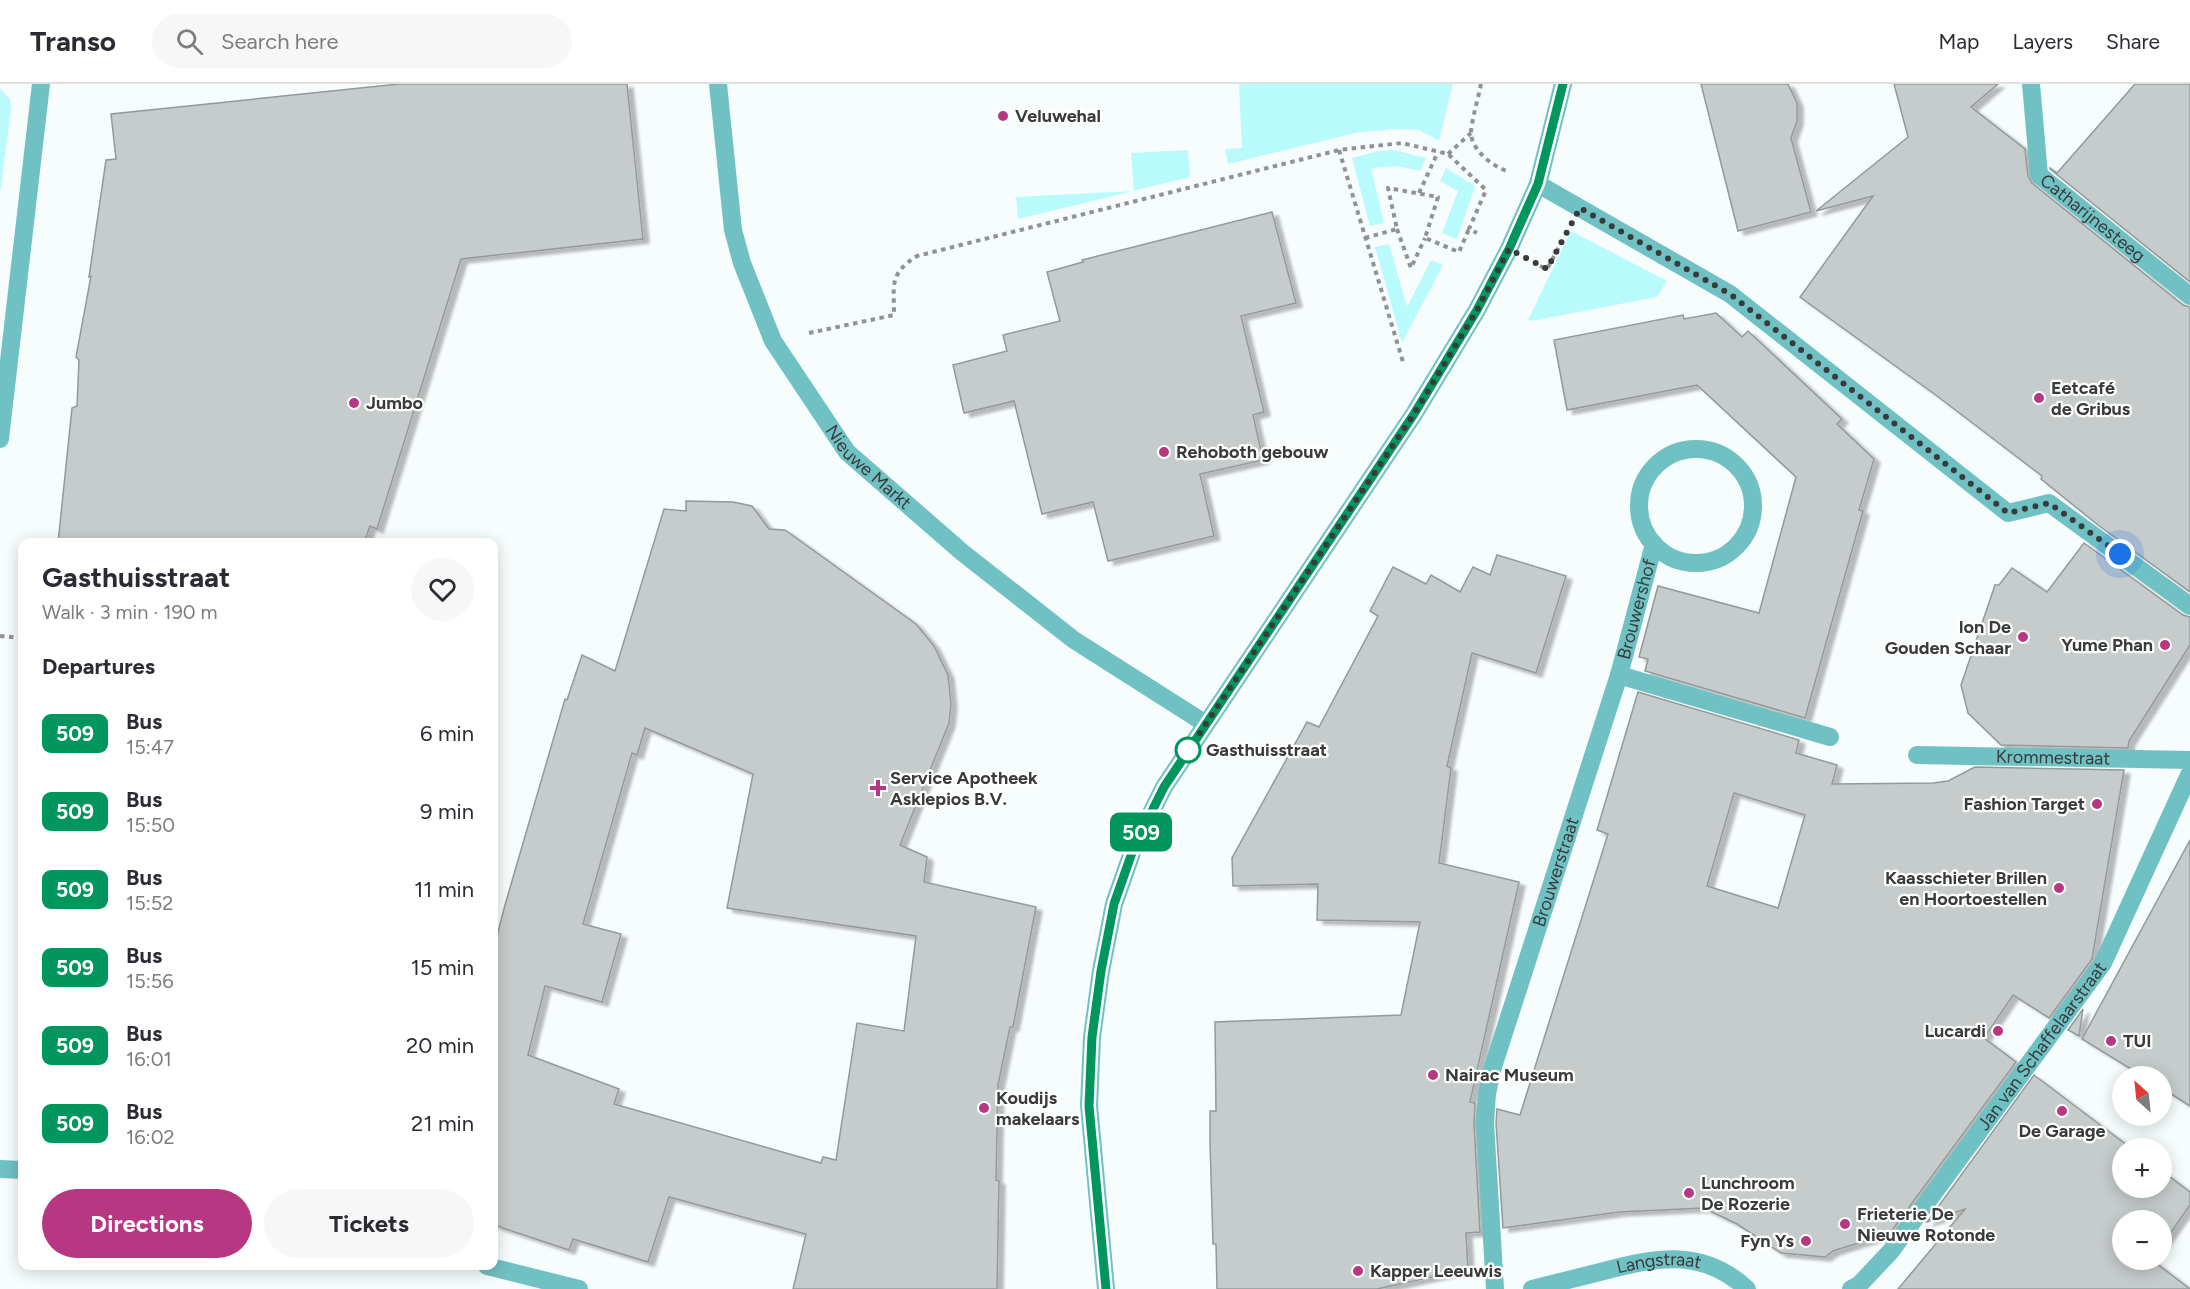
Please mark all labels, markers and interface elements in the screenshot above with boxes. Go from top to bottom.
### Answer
search box [152,14,572,68]
text: Transo [30,24,116,58]
icon: search [173,25,206,58]
text: Search here [221,28,339,55]
text: Map [1939,29,1979,54]
text: Layers [2012,29,2073,54]
text: Share [2106,29,2160,54]
place label: Veluwehal [1015,105,1101,127]
marker: Veluwehal [996,109,1010,123]
street label: Catharijnesteeg [2036,169,2150,267]
place label: Eetcafé de Gribus [2051,377,2131,420]
marker: Eetcafé de Gribus [2032,391,2046,405]
place label: Jumbo [366,392,423,414]
marker: Jumbo [347,396,361,410]
street label: Nieuwe Markt [821,421,916,514]
place label: Rehoboth gebouw [1176,441,1329,463]
marker: Rehoboth gebouw [1157,445,1171,459]
your location [2105,539,2135,569]
street label: Brouwershof [1613,556,1661,662]
button: heart [411,558,474,621]
text: Gasthuisstraat [42,560,230,594]
text: Walk · 3 min · 190 m [42,600,218,624]
place label: lon De Gouden Schaar [1885,616,2011,659]
marker: lon De Gouden Schaar [2016,630,2030,644]
place label: Yume Phan [2061,634,2153,656]
marker: Yume Phan [2158,638,2172,652]
text: Departures [42,653,155,680]
text: Bus [126,708,162,735]
text: 6 min [420,720,474,747]
text: 509 [56,721,94,746]
text: 15:47 [126,735,174,759]
marker: Gasthuisstraat [1175,737,1201,763]
place label: Gasthuisstraat [1206,739,1327,761]
street label: Krommestraat [1996,745,2111,770]
place label: Service Apotheek Asklepios B.V. [890,767,1038,810]
marker: Service Apotheek Asklepios B.V. [871,781,885,795]
text: Bus [126,786,162,813]
place label: Fashion Target [1963,793,2085,815]
marker: Fashion Target [2090,797,2104,811]
text: 9 min [420,798,474,825]
text: 509 [56,799,94,824]
line badge: 509 [1106,812,1176,852]
text: 15:50 [126,813,175,837]
street label: Brouwerstraat [1528,814,1584,929]
text: 509 [1122,820,1160,845]
text: Bus [126,864,162,891]
place label: Kaasschieter Brillen en Hoortoestellen [1885,867,2047,910]
text: 11 min [414,876,474,903]
text: 509 [56,877,94,902]
marker: Kaasschieter Brillen en Hoortoestellen [2052,881,2066,895]
text: 15:52 [126,891,174,915]
text: Bus [126,942,162,969]
text: 15 min [411,954,474,981]
text: 509 [56,955,94,980]
street label: Jan van Schaffelaarstraat [1973,957,2111,1135]
text: 15:56 [126,969,174,993]
text: Bus [126,1020,162,1047]
place label: Lucardi [1924,1020,1986,1042]
marker: Lucardi [1991,1024,2005,1038]
place label: TUI [2123,1030,2151,1052]
text: 20 min [406,1032,474,1059]
text: 509 [56,1033,94,1058]
marker: TUI [2104,1034,2118,1048]
text: 16:01 [126,1047,172,1071]
place label: Nairac Museum [1445,1064,1574,1086]
north arrow [2112,1066,2172,1126]
map controls [2112,1066,2172,1270]
marker: Nairac Museum [1426,1068,1440,1082]
place label: Koudijs makelaars [996,1087,1080,1130]
text: Bus [126,1098,162,1125]
marker: Koudijs makelaars [977,1101,991,1115]
marker: De Garage [2055,1104,2069,1118]
text: 21 min [411,1110,474,1137]
text: 509 [56,1111,94,1136]
place label: De Garage [2018,1120,2106,1142]
text: 16:02 [126,1125,175,1149]
button: + [2112,1138,2172,1198]
place label: Lunchroom De Rozerie [1701,1172,1795,1215]
marker: Lunchroom De Rozerie [1682,1186,1696,1200]
button: Directions [42,1189,252,1258]
button: Tickets [264,1189,474,1258]
place label: Frieterie De Nieuwe Rotonde [1857,1203,1995,1246]
button: − [2112,1210,2172,1270]
marker: Frieterie De Nieuwe Rotonde [1838,1217,1852,1231]
place label: Fyn Ys [1740,1230,1795,1252]
marker: Fyn Ys [1799,1234,1813,1248]
street label: Langstraat [1614,1248,1704,1278]
place label: Kapper Leeuwis [1370,1260,1502,1282]
marker: Kapper Leeuwis [1351,1264,1365,1278]

